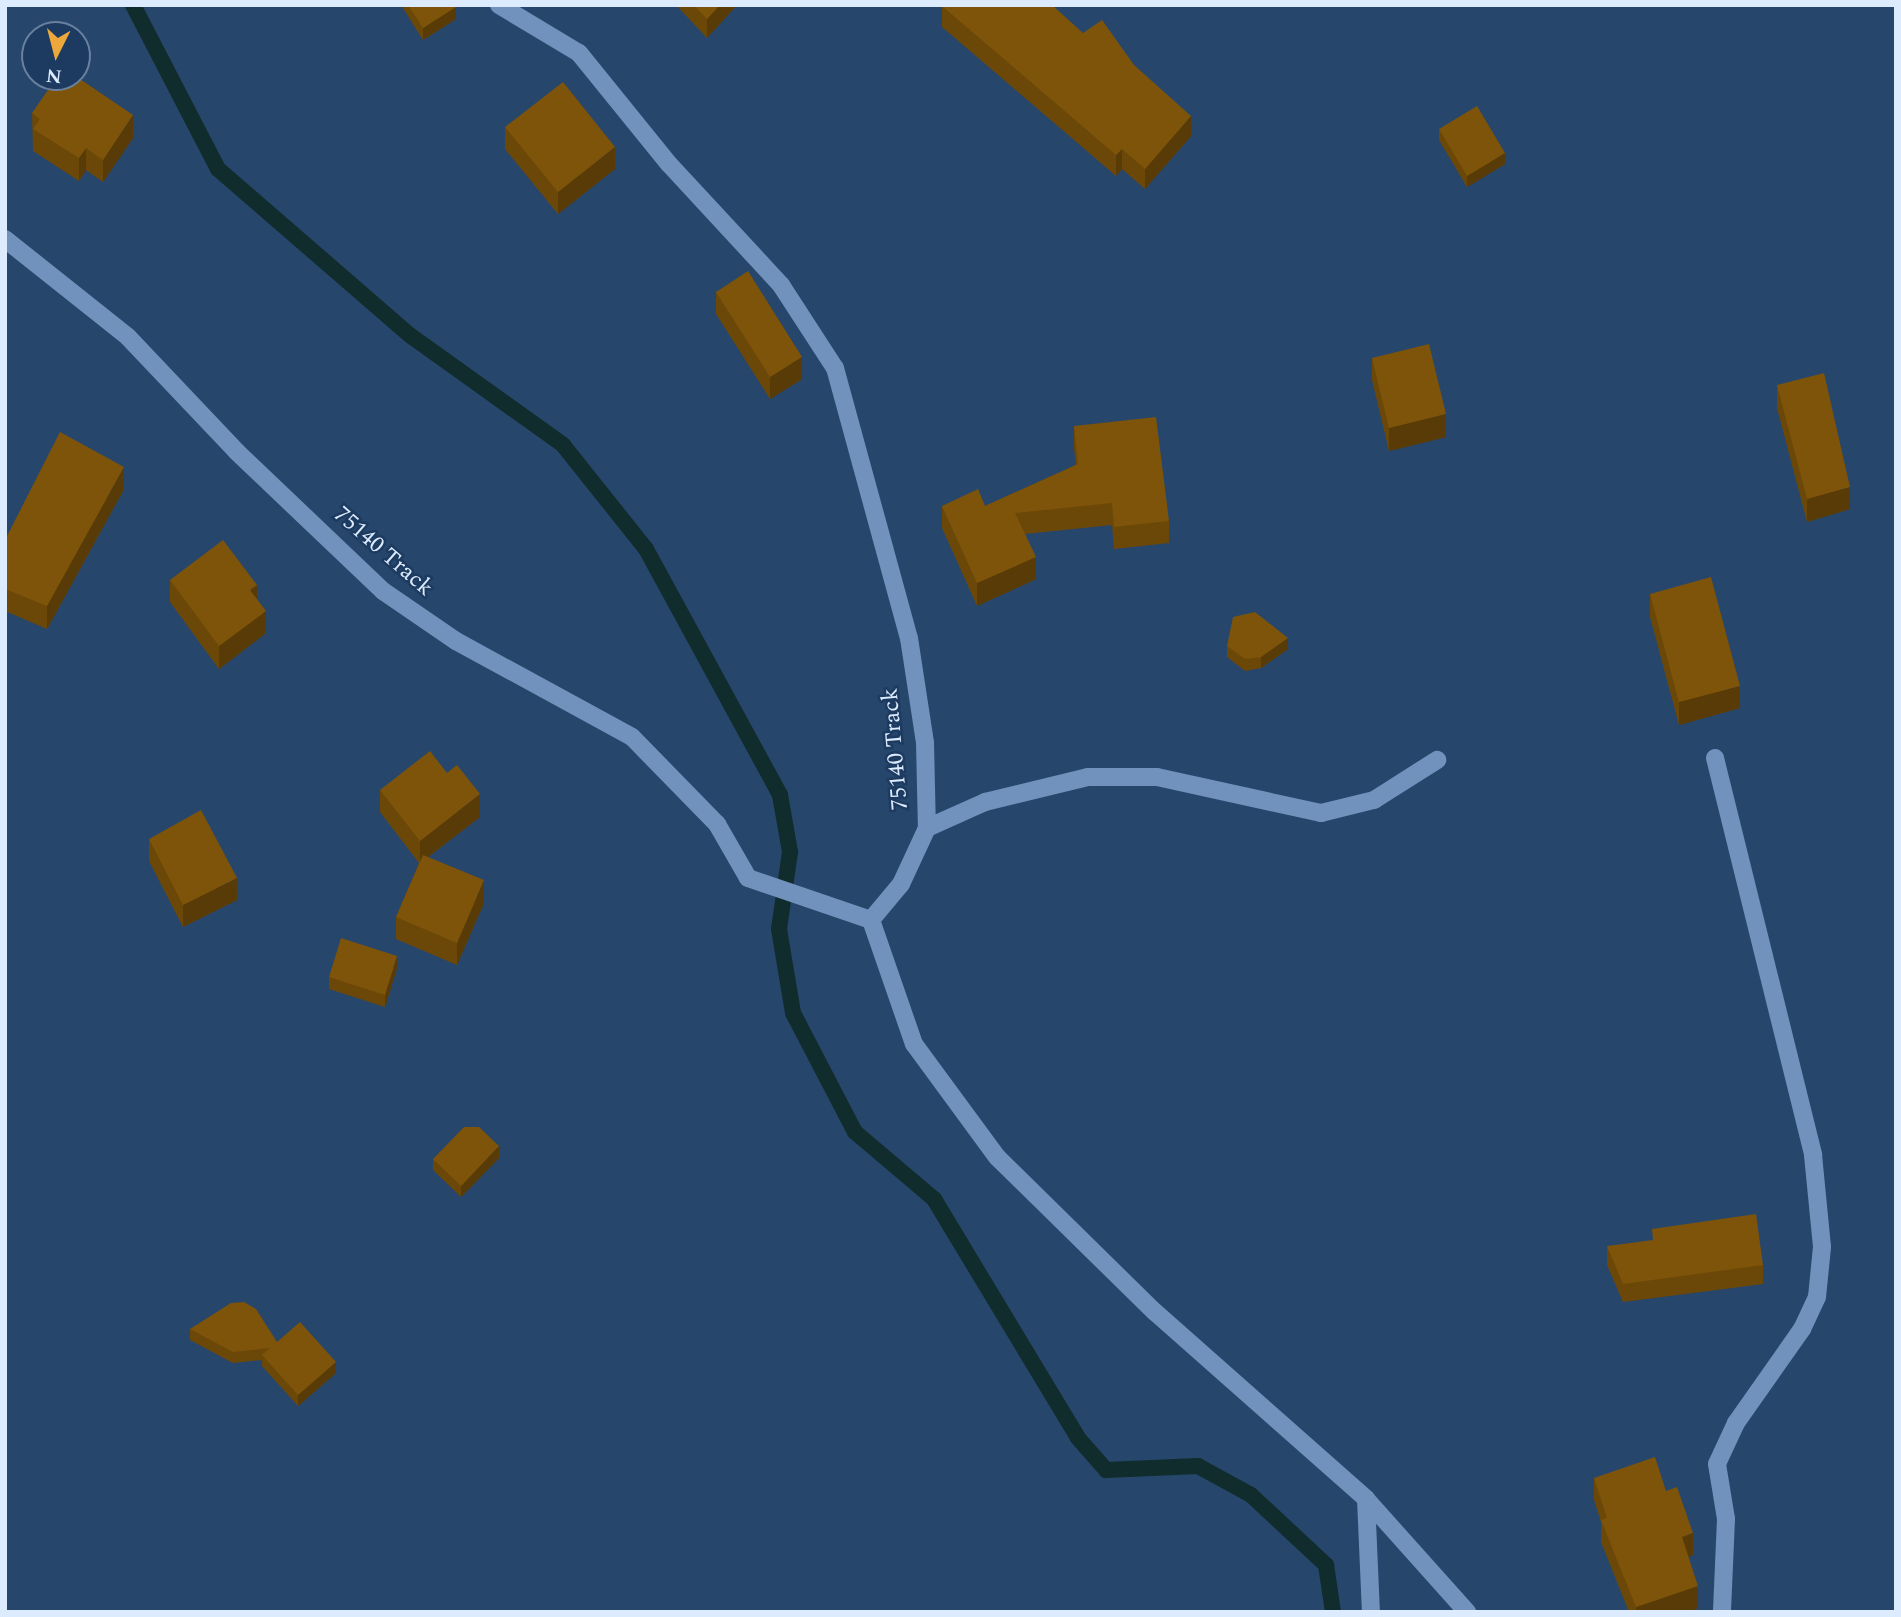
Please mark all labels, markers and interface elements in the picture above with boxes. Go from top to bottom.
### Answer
north arrow [21,21,91,91]
text: N [45,60,63,91]
street label: 75140 Track [328,501,438,603]
street label: 75140 Track [877,687,915,811]

